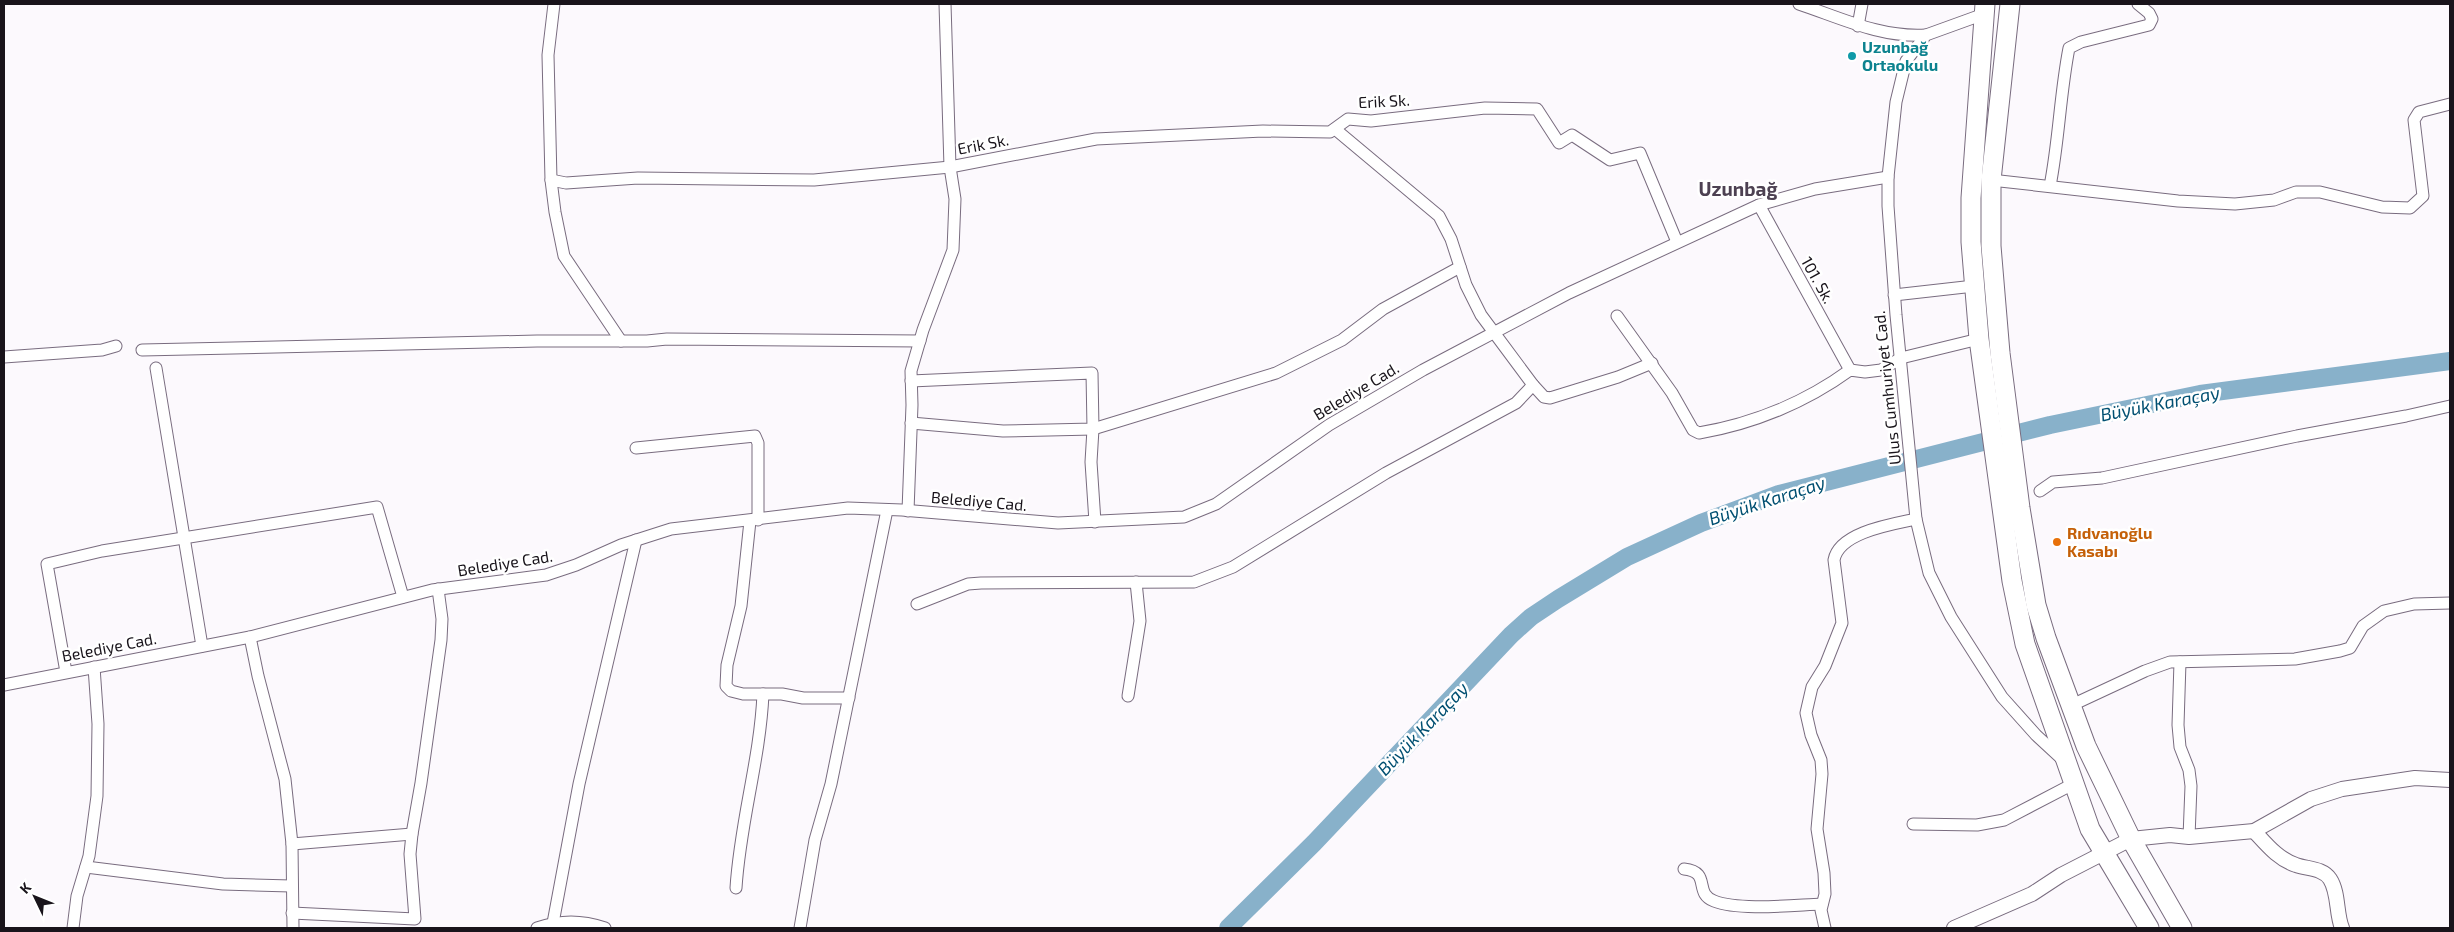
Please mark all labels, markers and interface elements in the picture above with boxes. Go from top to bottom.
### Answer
place label: Uzunbağ Ortaokulu [1862,37,1938,74]
marker: Uzunbağ Ortaokulu [1846,50,1858,62]
street label: Erik Sk. [1358,90,1410,111]
street label: Erik Sk. [956,129,1010,158]
district label: Uzunbağ [1699,177,1777,200]
street label: 101. Sk. [1798,253,1839,306]
street label: Ulus Cumhuriyet Cad. [1869,310,1904,466]
street label: Belediye Cad. [1310,358,1402,424]
water label: Büyük Karaçay [2098,381,2222,426]
water label: Büyük Karaçay [1706,471,1828,530]
street label: Belediye Cad. [930,487,1028,514]
place label: Rıdvanoğlu Kasabı [2067,523,2152,560]
marker: Rıdvanoğlu Kasabı [2051,536,2063,548]
street label: Belediye Cad. [456,546,554,579]
street label: Belediye Cad. [60,628,158,665]
water label: Büyük Karaçay [1372,677,1473,780]
north arrow [10,872,60,922]
text: K [16,879,34,897]

